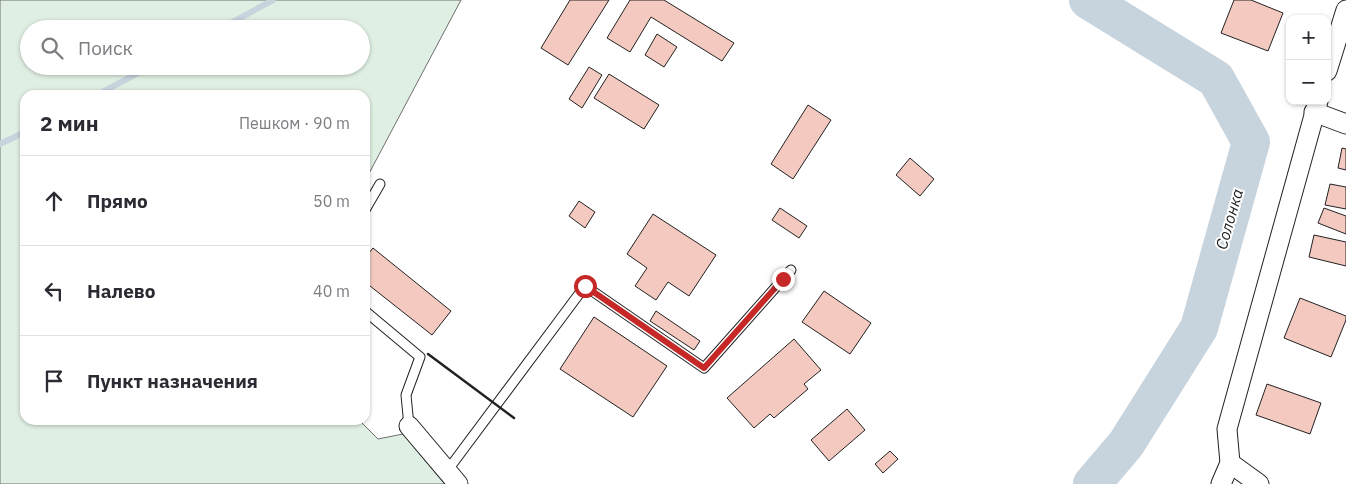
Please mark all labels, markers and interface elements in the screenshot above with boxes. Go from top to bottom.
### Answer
map controls [1286,15,1331,105]
button: + [1286,15,1331,60]
search box [20,20,370,75]
icon: search [38,34,66,62]
text: Поиск [78,36,133,60]
button: − [1286,60,1331,105]
text: 2 мин [40,109,99,137]
text: Пешком · 90 m [239,113,350,133]
water label: Солонка [1211,186,1247,252]
icon: ahead [40,187,68,215]
text: Прямо [87,189,148,213]
text: 50 m [313,191,350,211]
route end [772,268,795,291]
route start [574,275,597,298]
icon: left [40,277,68,305]
text: Налево [87,279,156,303]
text: 40 m [313,281,350,301]
icon: arrive [40,367,68,395]
text: Пункт назначения [87,369,258,393]

